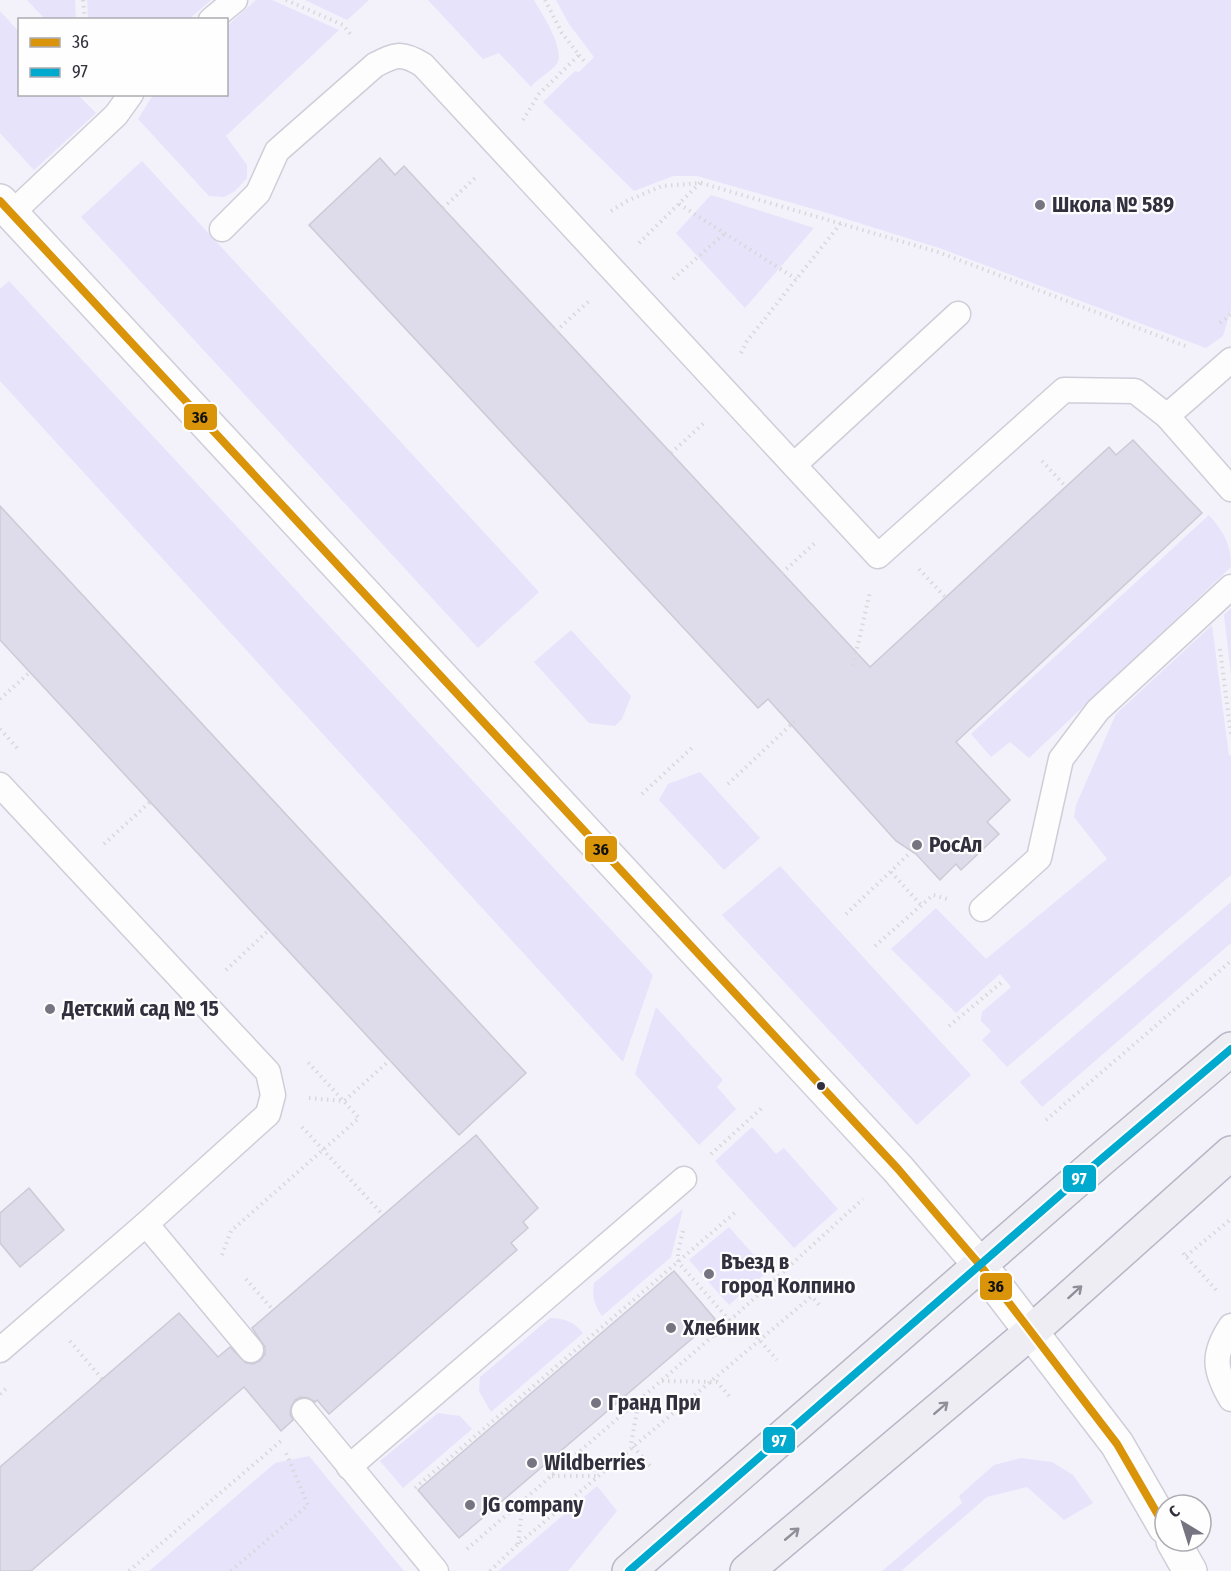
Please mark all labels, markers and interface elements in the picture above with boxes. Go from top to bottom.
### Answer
legend [18,18,228,96]
text: 36 [72,31,89,53]
text: 97 [72,61,88,83]
place label: Школа № 589 [1052,192,1174,218]
marker: Школа № 589 [1033,198,1047,212]
line badge: 36 [183,403,218,431]
text: 36 [191,408,208,427]
place label: РосАл [929,832,982,858]
line badge: 36 [584,835,618,863]
marker: РосАл [910,838,924,852]
text: 36 [592,840,609,859]
place label: Детский сад № 15 [61,996,219,1022]
marker: Детский сад № 15 [43,1002,57,1016]
unlabelled marker [815,1080,827,1092]
line badge: 97 [1062,1164,1097,1193]
text: 97 [1072,1169,1087,1188]
place label: Въезд в город Колпино [721,1249,856,1299]
marker: Въезд в город Колпино [702,1267,716,1281]
line badge: 36 [979,1272,1013,1301]
text: 36 [987,1277,1004,1296]
one-way arrow [1067,1285,1082,1299]
place label: Хлебник [682,1315,760,1341]
marker: Хлебник [664,1321,678,1335]
place label: Гранд При [608,1390,701,1416]
marker: Гранд При [589,1396,603,1410]
one-way arrow [933,1401,948,1415]
line badge: 97 [762,1426,796,1454]
text: 97 [772,1431,787,1450]
place label: Wildberries [544,1450,645,1476]
marker: Wildberries [525,1456,539,1470]
place label: JG company [481,1492,584,1518]
north arrow [1153,1493,1213,1553]
marker: JG company [463,1498,477,1512]
text: С [1165,1501,1184,1522]
one-way arrow [784,1527,800,1540]

